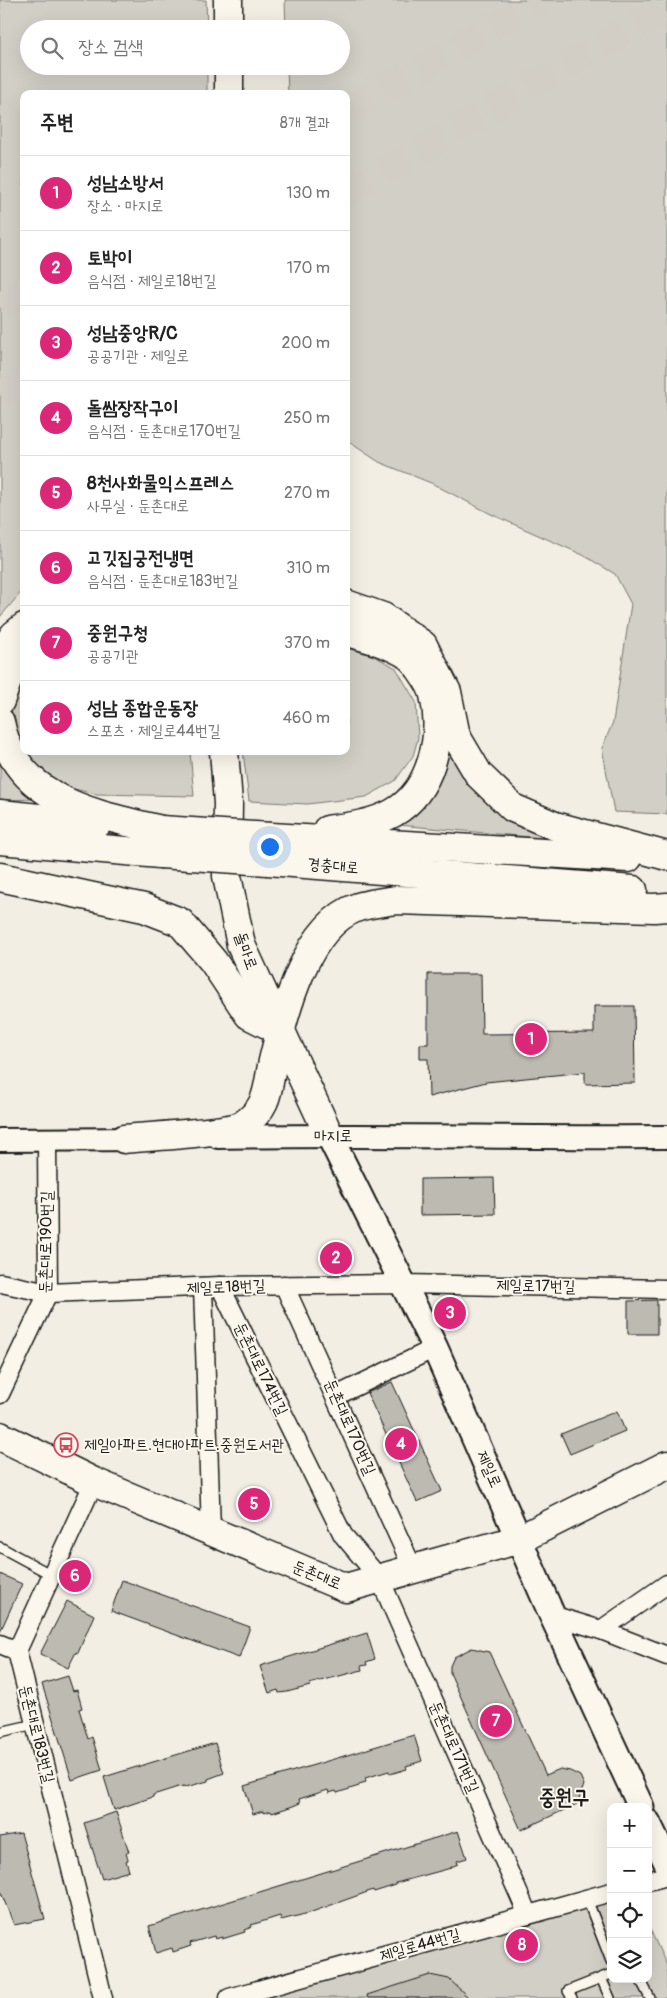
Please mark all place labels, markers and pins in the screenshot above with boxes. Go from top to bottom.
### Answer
pin: 1 [515,1020,547,1058]
pin: 2 [320,1239,352,1277]
pin: 3 [434,1294,466,1332]
pin: 4 [385,1425,417,1463]
bus stop icon: 제일아파트.현대아파트.중원도서관 [53,1432,79,1458]
place label: 제일아파트.현대아파트.중원도서관 [84,1435,284,1455]
pin: 5 [238,1485,270,1523]
pin: 6 [59,1557,91,1595]
pin: 7 [480,1702,512,1740]
pin: 8 [506,1926,538,1964]

